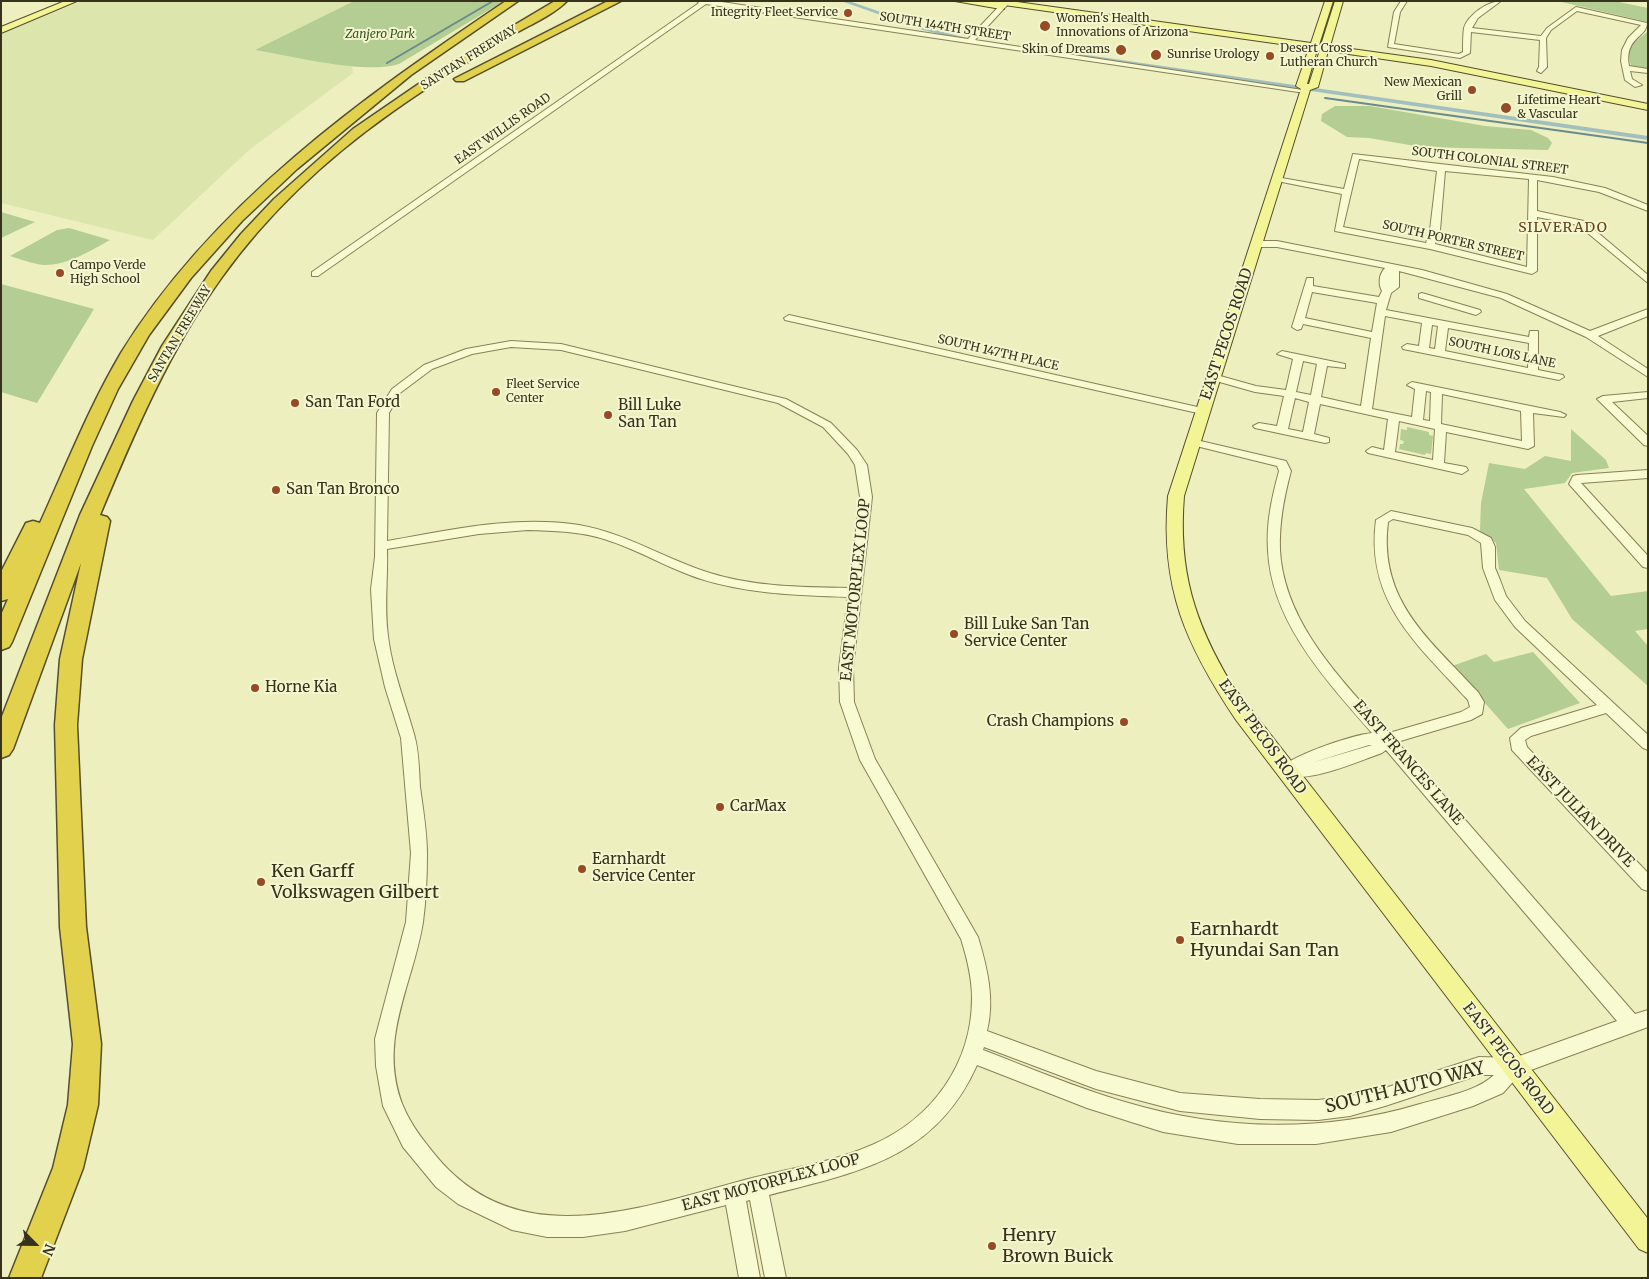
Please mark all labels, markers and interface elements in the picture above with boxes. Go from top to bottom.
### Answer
place label: Integrity Fleet Service [711,6,838,20]
marker: Integrity Fleet Service [842,7,854,19]
street label: SOUTH 144TH STREET [878,10,1012,44]
place label: Women's Health Innovations of Arizona [1056,12,1189,40]
marker: Women's Health Innovations of Arizona [1038,19,1052,33]
street label: SANTAN FREEWAY [418,23,520,93]
park label: Zanjero Park [345,28,415,42]
place label: Desert Cross Lutheran Church [1280,42,1378,70]
place label: Skin of Dreams [1022,43,1110,57]
marker: Skin of Dreams [1114,43,1128,57]
marker: Sunrise Urology [1149,48,1163,62]
place label: Sunrise Urology [1167,48,1260,62]
marker: Desert Cross Lutheran Church [1264,50,1276,62]
place label: New Mexican Grill [1384,76,1462,104]
marker: New Mexican Grill [1466,84,1478,96]
street label: EAST WILLIS ROAD [452,90,554,168]
place label: Lifetime Heart & Vascular [1517,94,1601,122]
marker: Lifetime Heart & Vascular [1499,101,1513,115]
street label: SOUTH COLONIAL STREET [1411,144,1569,178]
street label: SOUTH PORTER STREET [1381,218,1525,264]
district label: SILVERADO [1517,220,1609,236]
place label: Campo Verde High School [70,259,146,287]
street label: EAST PECOS ROAD [1197,266,1257,402]
marker: Campo Verde High School [54,267,66,279]
street label: SANTAN FREEWAY [145,283,215,385]
street label: SOUTH 147TH PLACE [936,332,1060,374]
street label: SOUTH LOIS LANE [1447,335,1557,371]
place label: Fleet Service Center [506,378,579,406]
marker: Fleet Service Center [490,386,502,398]
place label: San Tan Ford [305,394,400,412]
marker: San Tan Ford [289,397,301,409]
place label: Bill Luke San Tan [618,397,681,432]
marker: Bill Luke San Tan [602,409,614,421]
place label: San Tan Bronco [286,481,400,499]
marker: San Tan Bronco [270,484,282,496]
street label: EAST MOTORPLEX LOOP [837,498,875,682]
place label: Bill Luke San Tan Service Center [964,616,1089,651]
marker: Bill Luke San Tan Service Center [948,628,960,640]
street label: EAST PECOS ROAD [1214,676,1310,798]
place label: Horne Kia [265,679,337,697]
marker: Horne Kia [249,682,261,694]
street label: EAST FRANCES LANE [1349,697,1467,829]
place label: Crash Champions [987,713,1114,731]
marker: Crash Champions [1118,716,1130,728]
street label: EAST JULIAN DRIVE [1522,753,1638,871]
place label: CarMax [730,798,786,816]
marker: CarMax [714,801,726,813]
place label: Earnhardt Service Center [592,851,695,886]
place label: Ken Garff Volkswagen Gilbert [271,861,439,904]
marker: Earnhardt Service Center [576,863,588,875]
marker: Ken Garff Volkswagen Gilbert [255,876,267,888]
place label: Earnhardt Hyundai San Tan [1190,919,1339,962]
marker: Earnhardt Hyundai San Tan [1174,934,1186,946]
street label: EAST PECOS ROAD [1459,999,1557,1119]
street label: SOUTH AUTO WAY [1323,1058,1487,1118]
street label: EAST MOTORPLEX LOOP [680,1151,862,1215]
north arrow [10,1219,60,1269]
place label: Henry Brown Buick [1002,1225,1113,1268]
marker: Henry Brown Buick [986,1240,998,1252]
text: N [38,1241,59,1258]

